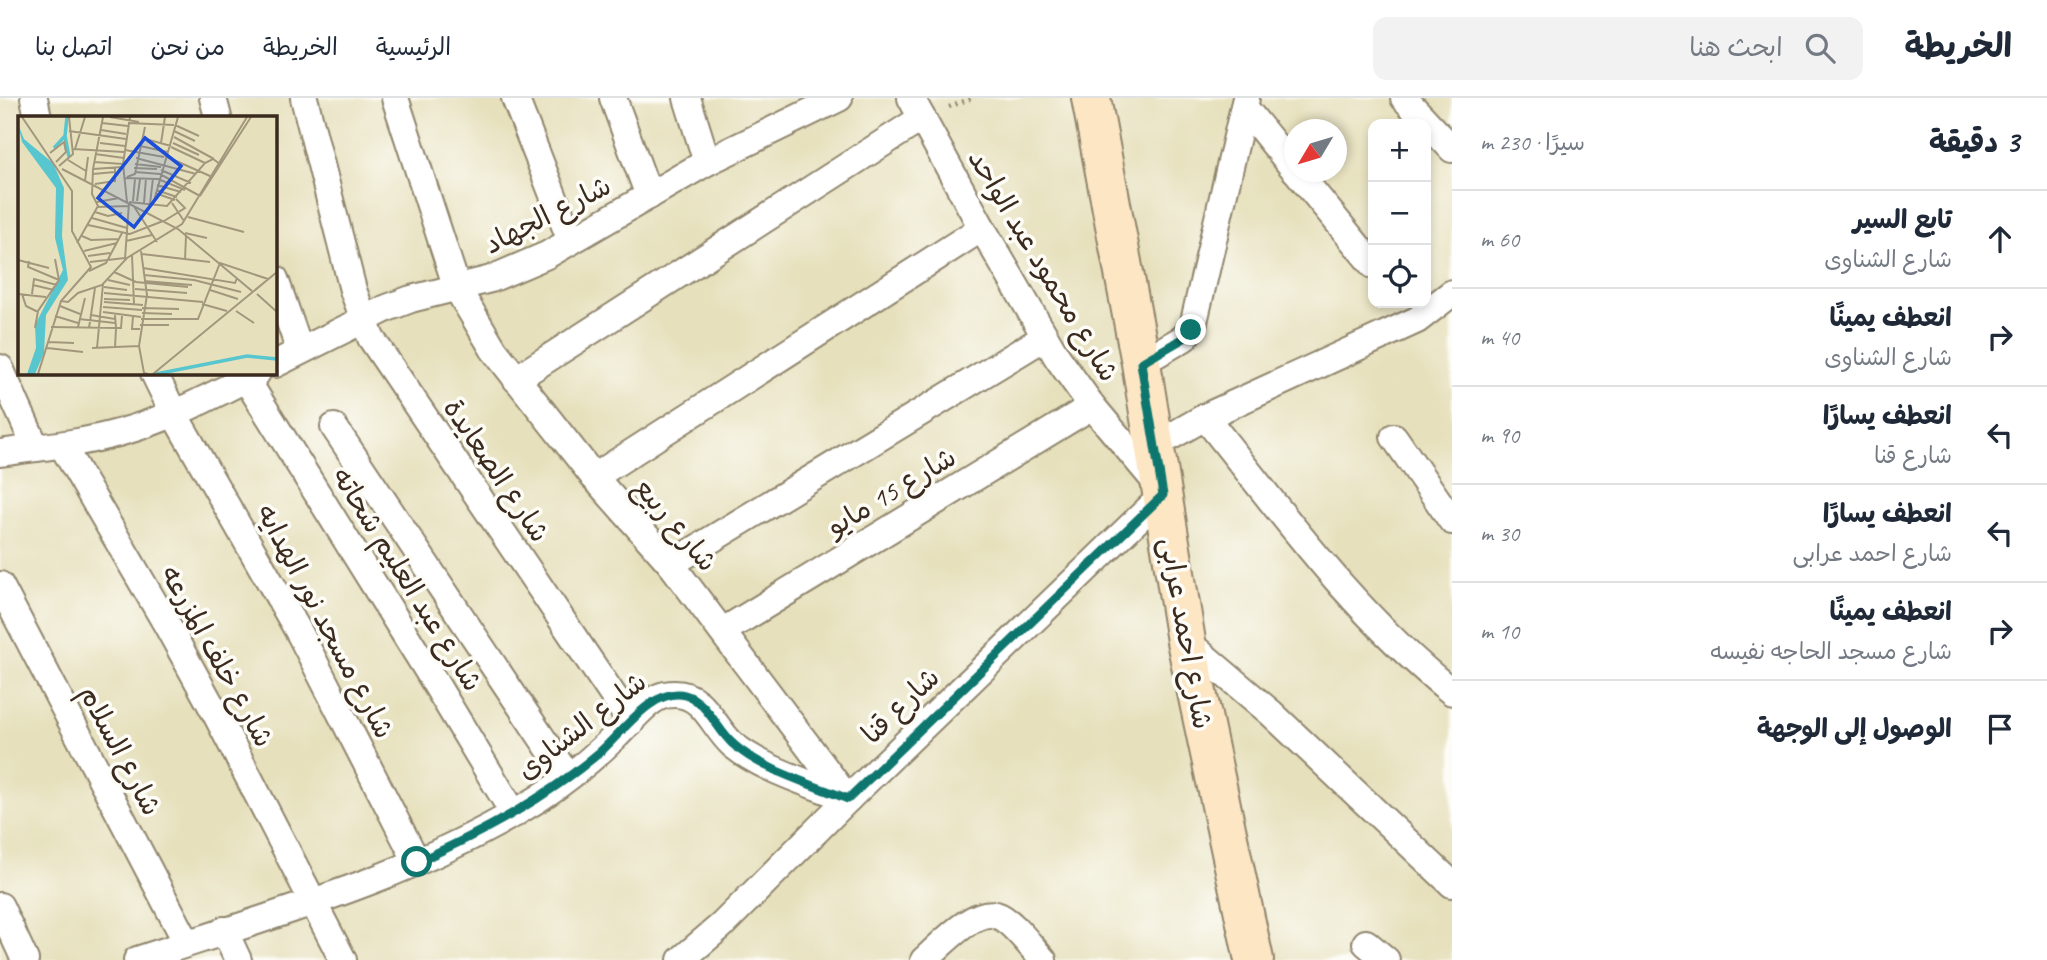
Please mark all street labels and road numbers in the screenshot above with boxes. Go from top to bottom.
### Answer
street label: شارع محمود عبد الواحد [959,143,1127,389]
street label: شارع الجهاد [478,168,617,263]
street label: شارع الصعايدة [434,392,557,550]
street label: شارع 15 مايو [819,439,963,546]
street label: شارع عبد العليم شحاته [321,461,491,700]
street label: شارع ربيع [625,470,725,580]
street label: شارع مسجد نور الهدايه [247,498,402,745]
street label: شارع احمد عرابى [1150,534,1221,732]
street label: شارع خلف المزرعه [152,559,282,754]
street label: شارع قنا [854,660,948,752]
street label: شارع الشناوى [509,664,655,789]
street label: شارع السلام [68,679,169,823]

